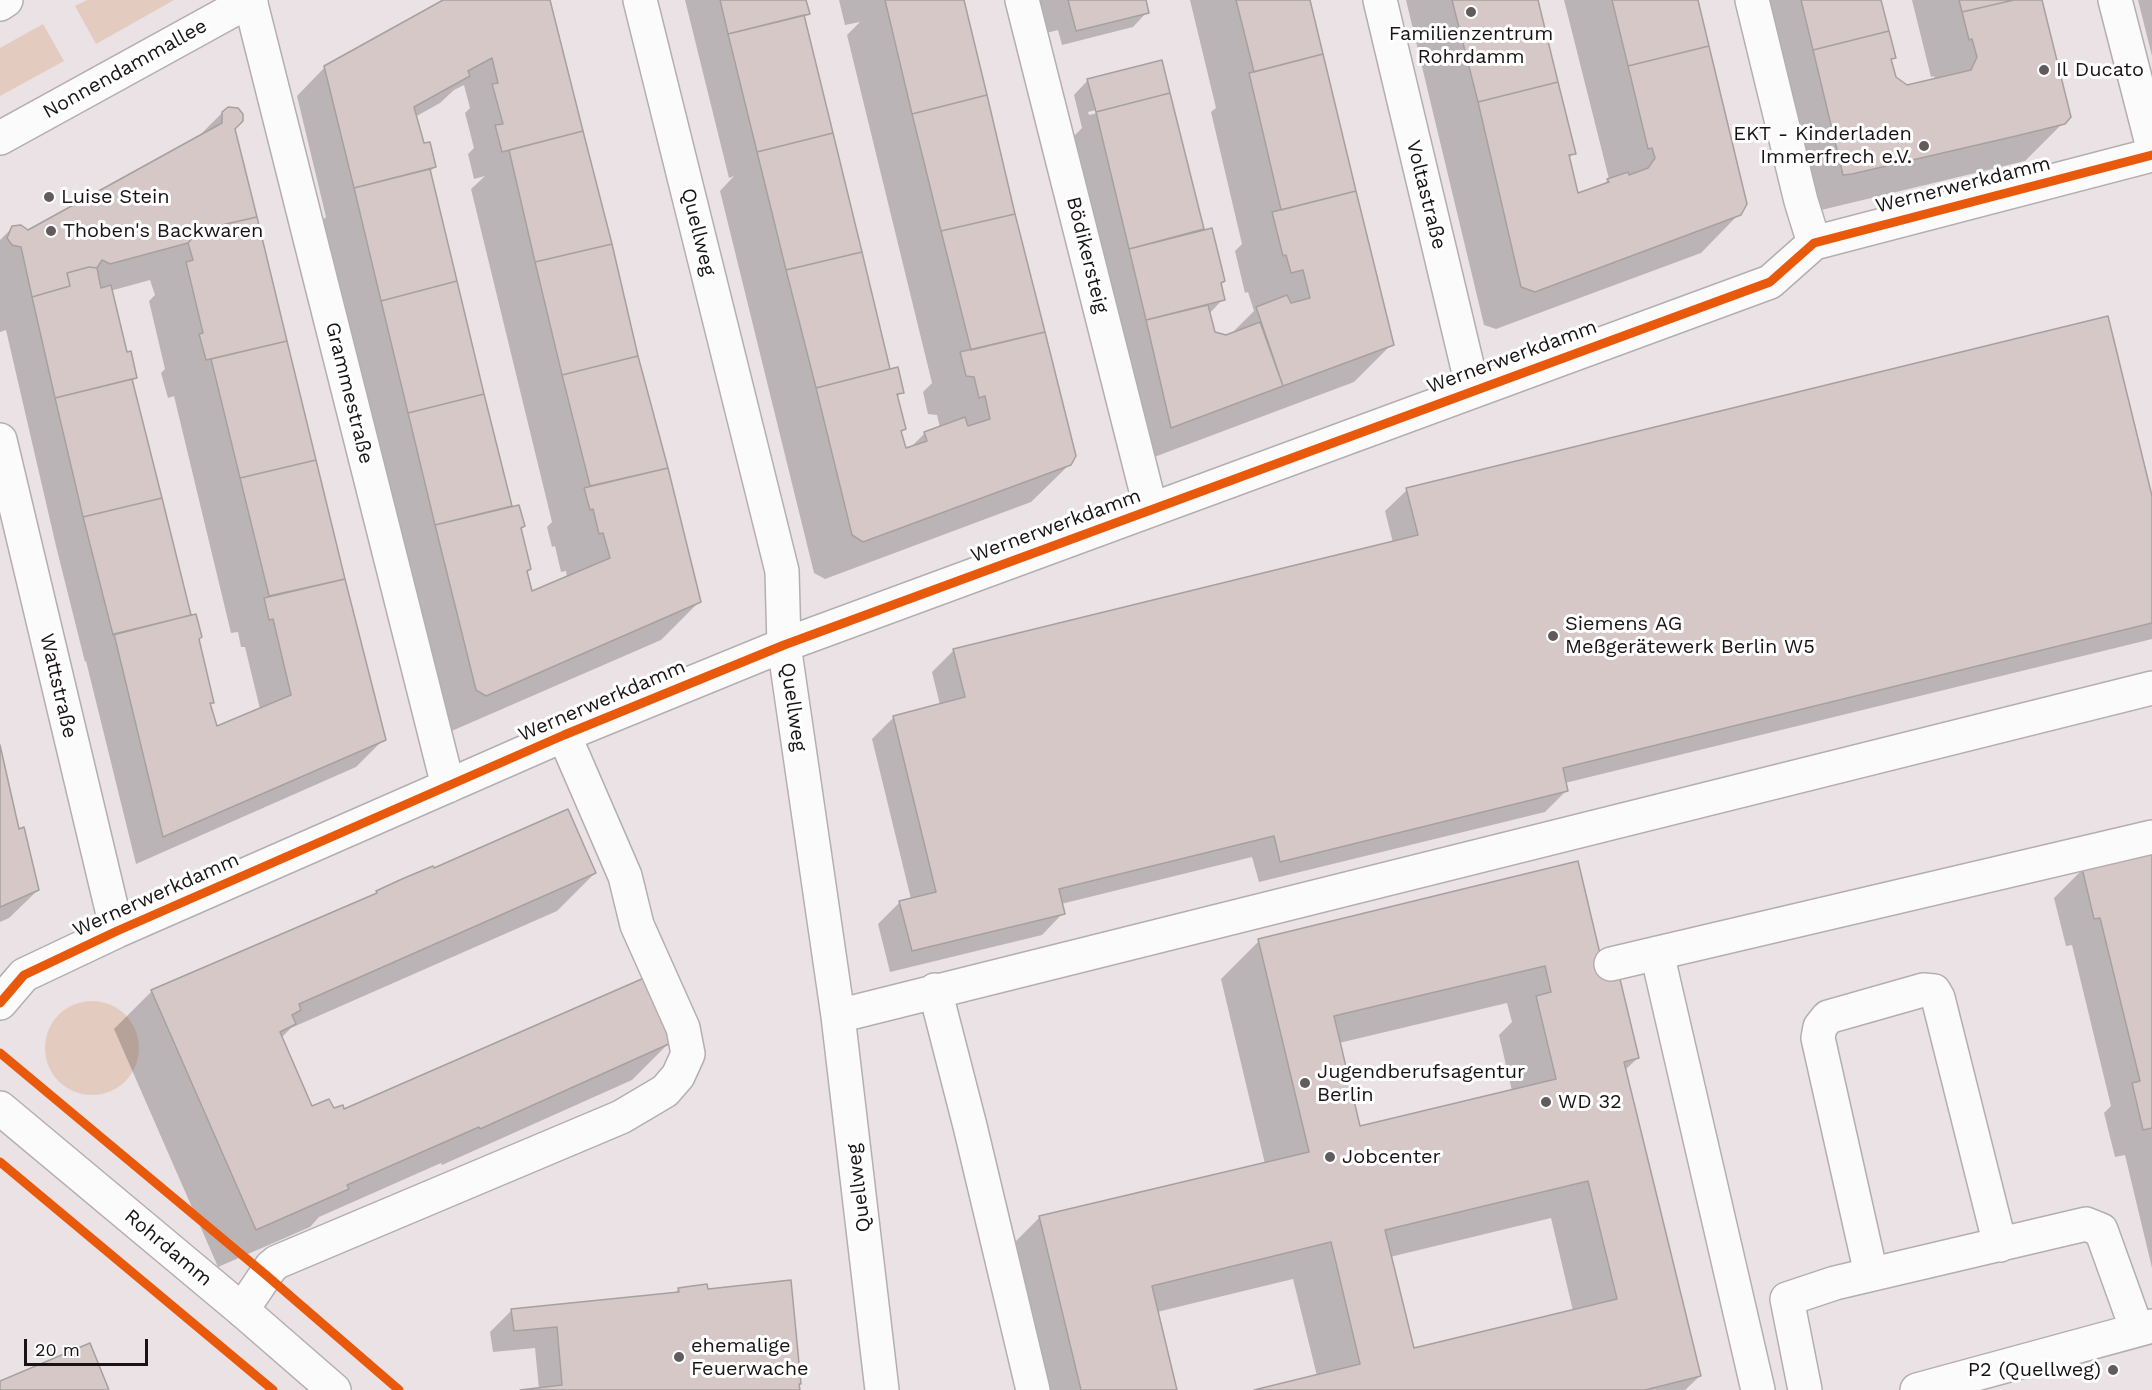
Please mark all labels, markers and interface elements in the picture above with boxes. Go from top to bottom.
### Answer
marker: Familienzentrum Rohrdamm [1464,5,1478,19]
street label: Nonnendammallee [39,14,211,124]
place label: Familienzentrum Rohrdamm [1389,22,1553,69]
place label: Il Ducato [2056,58,2144,82]
marker: Il Ducato [2037,63,2051,77]
place label: EKT - Kinderladen Immerfrech e.V. [1733,122,1912,169]
street label: Voltastraße [1401,138,1451,252]
marker: EKT - Kinderladen Immerfrech e.V. [1917,139,1931,153]
street label: Wernerwerkdamm [1873,152,2053,218]
place label: Luise Stein [61,185,170,209]
street label: Quellweg [676,186,720,278]
marker: Luise Stein [42,190,56,204]
street label: Bödikersteig [1061,194,1113,316]
place label: Thoben's Backwaren [63,219,263,243]
marker: Thoben's Backwaren [44,224,58,238]
street label: Wernerwerkdamm [1424,315,1600,399]
street label: Grammestraße [320,320,378,466]
street label: Wernerwerkdamm [968,484,1144,568]
place label: Siemens AG Meßgerätewerk Berlin W5 [1565,612,1815,659]
marker: Siemens AG Meßgerätewerk Berlin W5 [1546,629,1560,643]
street label: Wattstraße [34,631,82,741]
street label: Wernerwerkdamm [515,655,689,747]
street label: Quellweg [775,661,811,753]
street label: Wernerwerkdamm [69,848,243,942]
place label: Jugendberufsagentur Berlin [1317,1060,1525,1107]
marker: Jugendberufsagentur Berlin [1298,1076,1312,1090]
place label: WD 32 [1558,1090,1622,1114]
marker: WD 32 [1539,1095,1553,1109]
street label: Quellweg [842,1142,876,1234]
place label: Jobcenter [1342,1145,1441,1169]
marker: Jobcenter [1323,1150,1337,1164]
street label: Rohrdamm [119,1204,217,1292]
scale bar [27,1327,152,1365]
place label: ehemalige Feuerwache [691,1334,809,1381]
text: 20 m [35,1339,80,1360]
marker: ehemalige Feuerwache [672,1350,686,1364]
place label: P2 (Quellweg) [1968,1358,2101,1382]
marker: P2 (Quellweg) [2106,1363,2120,1377]

